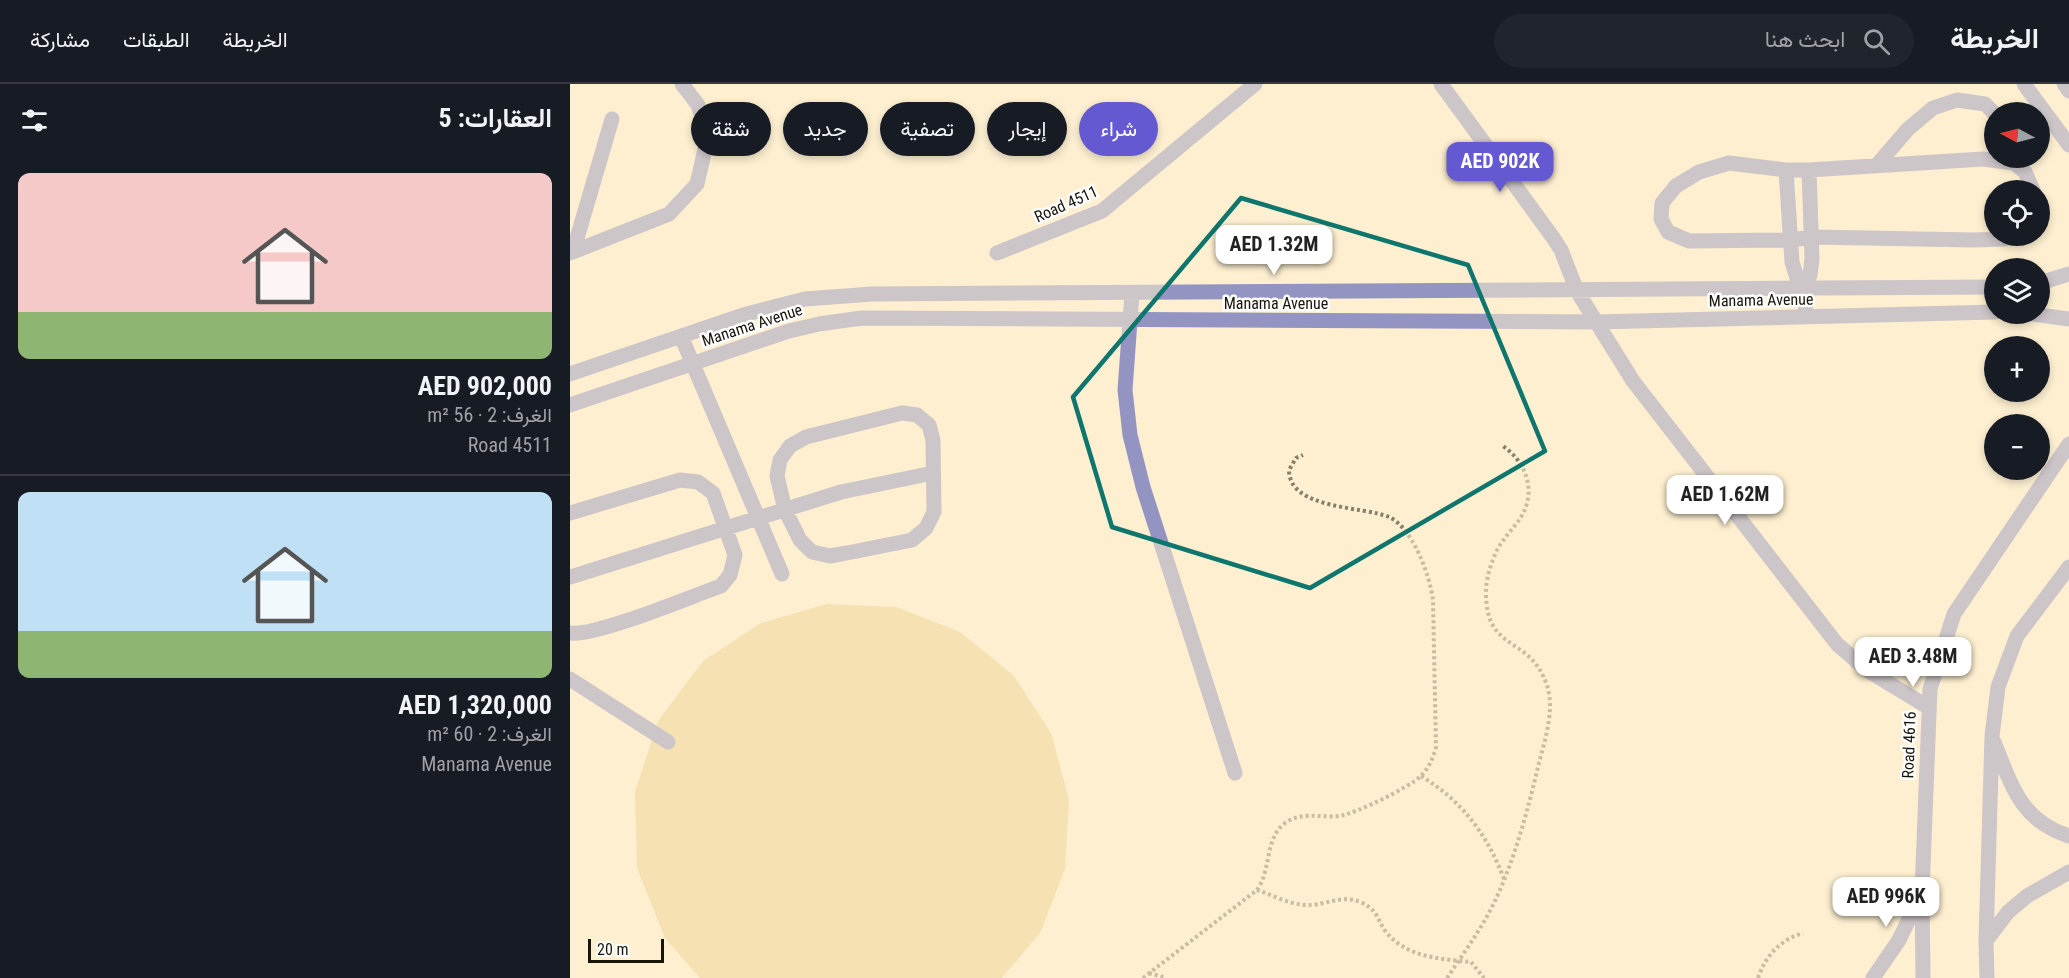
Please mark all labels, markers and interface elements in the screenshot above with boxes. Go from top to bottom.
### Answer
search box [1494,14,1914,68]
text: الخريطة [1950,22,2039,55]
icon: search [1860,25,1893,58]
text: ابحث هنا [1765,27,1845,52]
text: مشاركة [30,28,90,52]
text: الطبقات [123,28,190,52]
text: الخريطة [223,28,288,52]
chip: شقة [691,102,771,156]
chip: جديد [783,102,868,156]
chip: تصفية [880,102,975,156]
chip: إيجار [987,102,1067,156]
chip: شراء [1079,102,1158,156]
north arrow [1984,102,2050,168]
map controls [1984,102,2050,480]
text: العقارات: 5 [439,103,552,133]
icon: filters [18,104,51,137]
pin: AED 902K [1438,142,1562,193]
text: AED 902K [1460,149,1540,173]
button: locate [1984,180,2050,246]
street label: Road 4511 [1031,182,1101,226]
icon: home [231,212,339,320]
pin: AED 1.32M [1205,225,1343,276]
text: AED 1.32M [1230,232,1318,256]
button: layers [1984,258,2050,324]
street label: Manama Avenue [1709,290,1813,310]
street label: Manama Avenue [1224,294,1328,313]
street label: Manama Avenue [699,300,805,350]
button: + [1984,336,2050,402]
text: AED 902,000 [418,371,552,401]
text: الغرف: 2 · 56 m² [427,403,552,427]
button: − [1984,414,2050,480]
text: Road 4511 [468,433,552,457]
pin: AED 1.62M [1656,475,1794,526]
text: AED 1.62M [1681,482,1769,506]
icon: home [231,531,339,639]
pin: AED 3.48M [1844,637,1982,688]
text: AED 3.48M [1869,644,1957,668]
text: AED 1,320,000 [398,690,552,720]
street label: Road 4616 [1898,711,1920,779]
text: الغرف: 2 · 60 m² [427,722,552,746]
text: Manama Avenue [421,752,552,776]
pin: AED 996K [1824,877,1948,928]
text: AED 996K [1846,884,1926,908]
scale bar [588,936,664,964]
text: 20 m [597,940,629,959]

